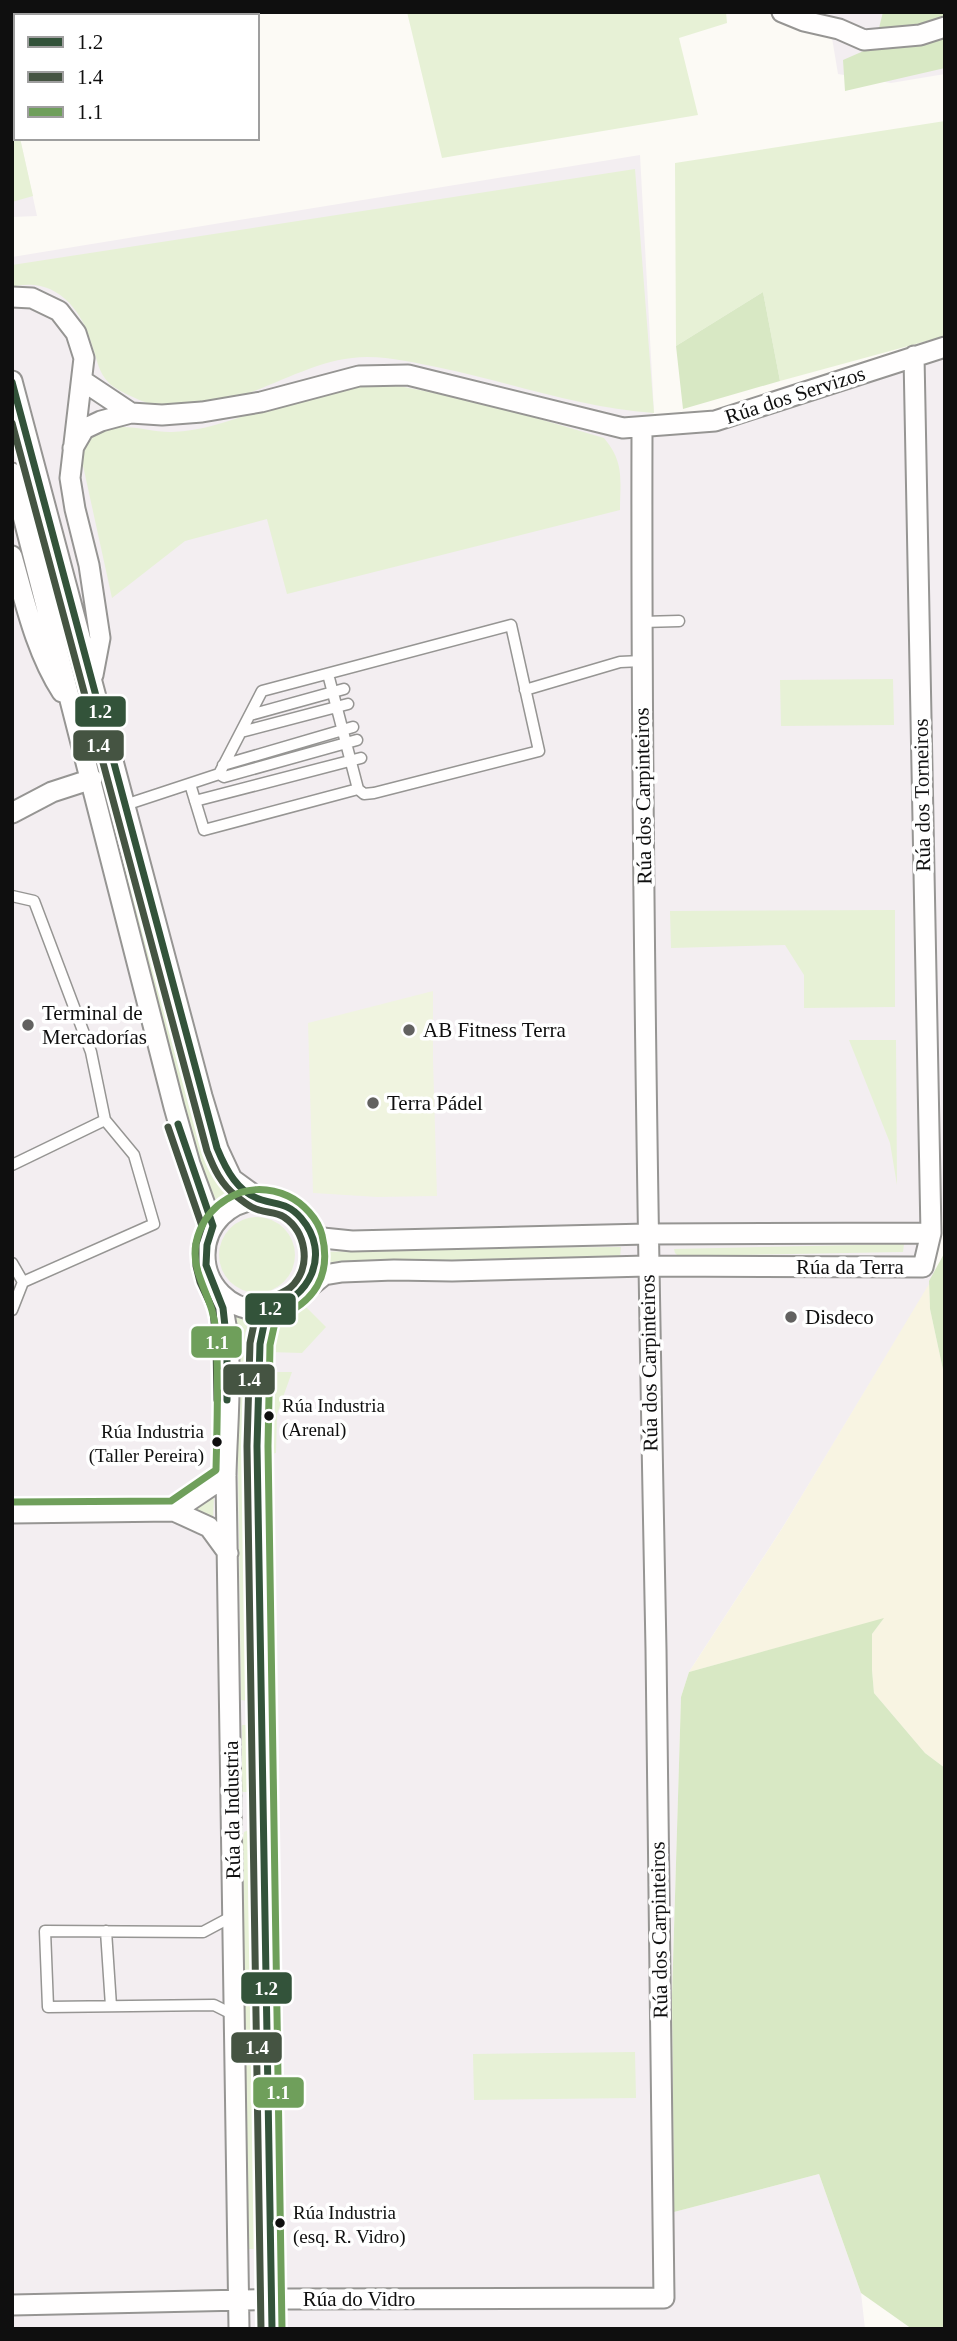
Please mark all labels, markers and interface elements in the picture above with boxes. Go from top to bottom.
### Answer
legend [14,14,259,140]
text: 1.2 [77,30,103,54]
text: 1.4 [77,65,104,89]
text: 1.1 [77,100,103,124]
street label: Rúa dos Servizos [722,361,868,429]
line badge: 1.2 [74,695,127,728]
text: 1.2 [88,701,112,722]
street label: Rúa dos Carpinteiros [629,707,657,885]
street label: Rúa dos Torneiros [909,718,935,872]
line badge: 1.4 [72,729,125,762]
text: 1.4 [86,735,110,756]
place label: Terminal de Mercadorías [42,1001,147,1049]
marker: Terminal de Mercadorías [20,1017,36,1033]
place label: AB Fitness Terra [423,1018,566,1042]
marker: AB Fitness Terra [401,1022,417,1038]
place label: Terra Pádel [387,1091,483,1115]
marker: Terra Pádel [365,1095,381,1111]
street label: Rúa da Terra [796,1255,905,1279]
street label: Rúa dos Carpinteiros [635,1274,663,1452]
line badge: 1.2 [244,1292,297,1326]
text: 1.2 [258,1298,282,1319]
place label: Disdeco [805,1305,874,1329]
marker: Disdeco [783,1309,799,1325]
line badge: 1.1 [190,1325,243,1359]
text: 1.1 [205,1332,229,1353]
line badge: 1.4 [222,1363,276,1396]
text: 1.4 [237,1369,261,1390]
place label: Rúa Industria (Arenal) [282,1395,385,1441]
marker: Rúa Industria (Arenal) [262,1409,276,1423]
place label: Rúa Industria (Taller Pereira) [89,1421,205,1467]
marker: Rúa Industria (Taller Pereira) [210,1435,224,1449]
street label: Rúa da Industria [219,1740,245,1880]
street label: Rúa dos Carpinteiros [645,1841,673,2019]
line badge: 1.2 [240,1971,293,2005]
text: 1.2 [254,1978,278,1999]
line badge: 1.4 [230,2031,283,2064]
text: 1.4 [245,2037,269,2058]
line badge: 1.1 [252,2076,305,2109]
text: 1.1 [266,2082,290,2103]
place label: Rúa Industria (esq. R. Vidro) [293,2202,406,2248]
marker: Rúa Industria (esq. R. Vidro) [273,2216,287,2230]
street label: Rúa do Vidro [303,2287,415,2311]

